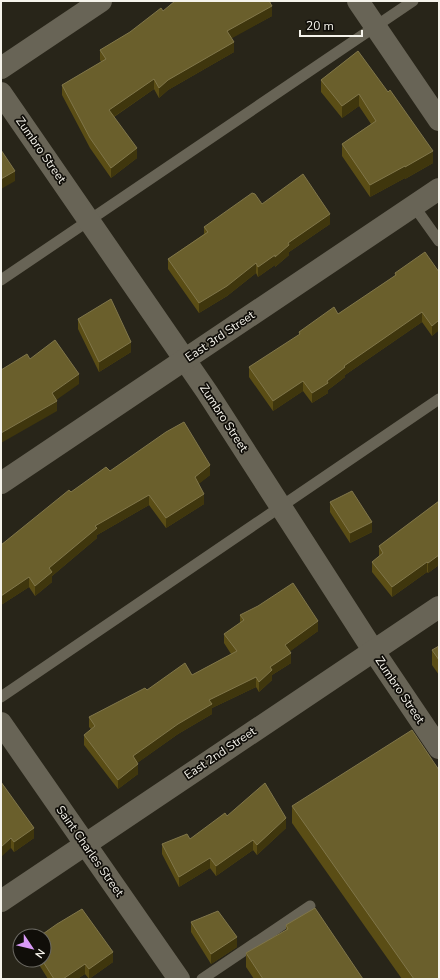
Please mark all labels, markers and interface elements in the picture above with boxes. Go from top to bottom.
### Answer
scale bar [300,12,362,38]
text: 20 m [306,18,334,34]
street label: Zumbro Street [12,114,70,187]
street label: East 3rd Street [182,306,258,365]
street label: Zumbro Street [196,381,252,456]
street label: Zumbro Street [372,653,429,727]
street label: East 2nd Street [181,723,260,783]
street label: Saint Charles Street [53,802,128,900]
north arrow [12,928,52,968]
text: N [31,946,48,961]

